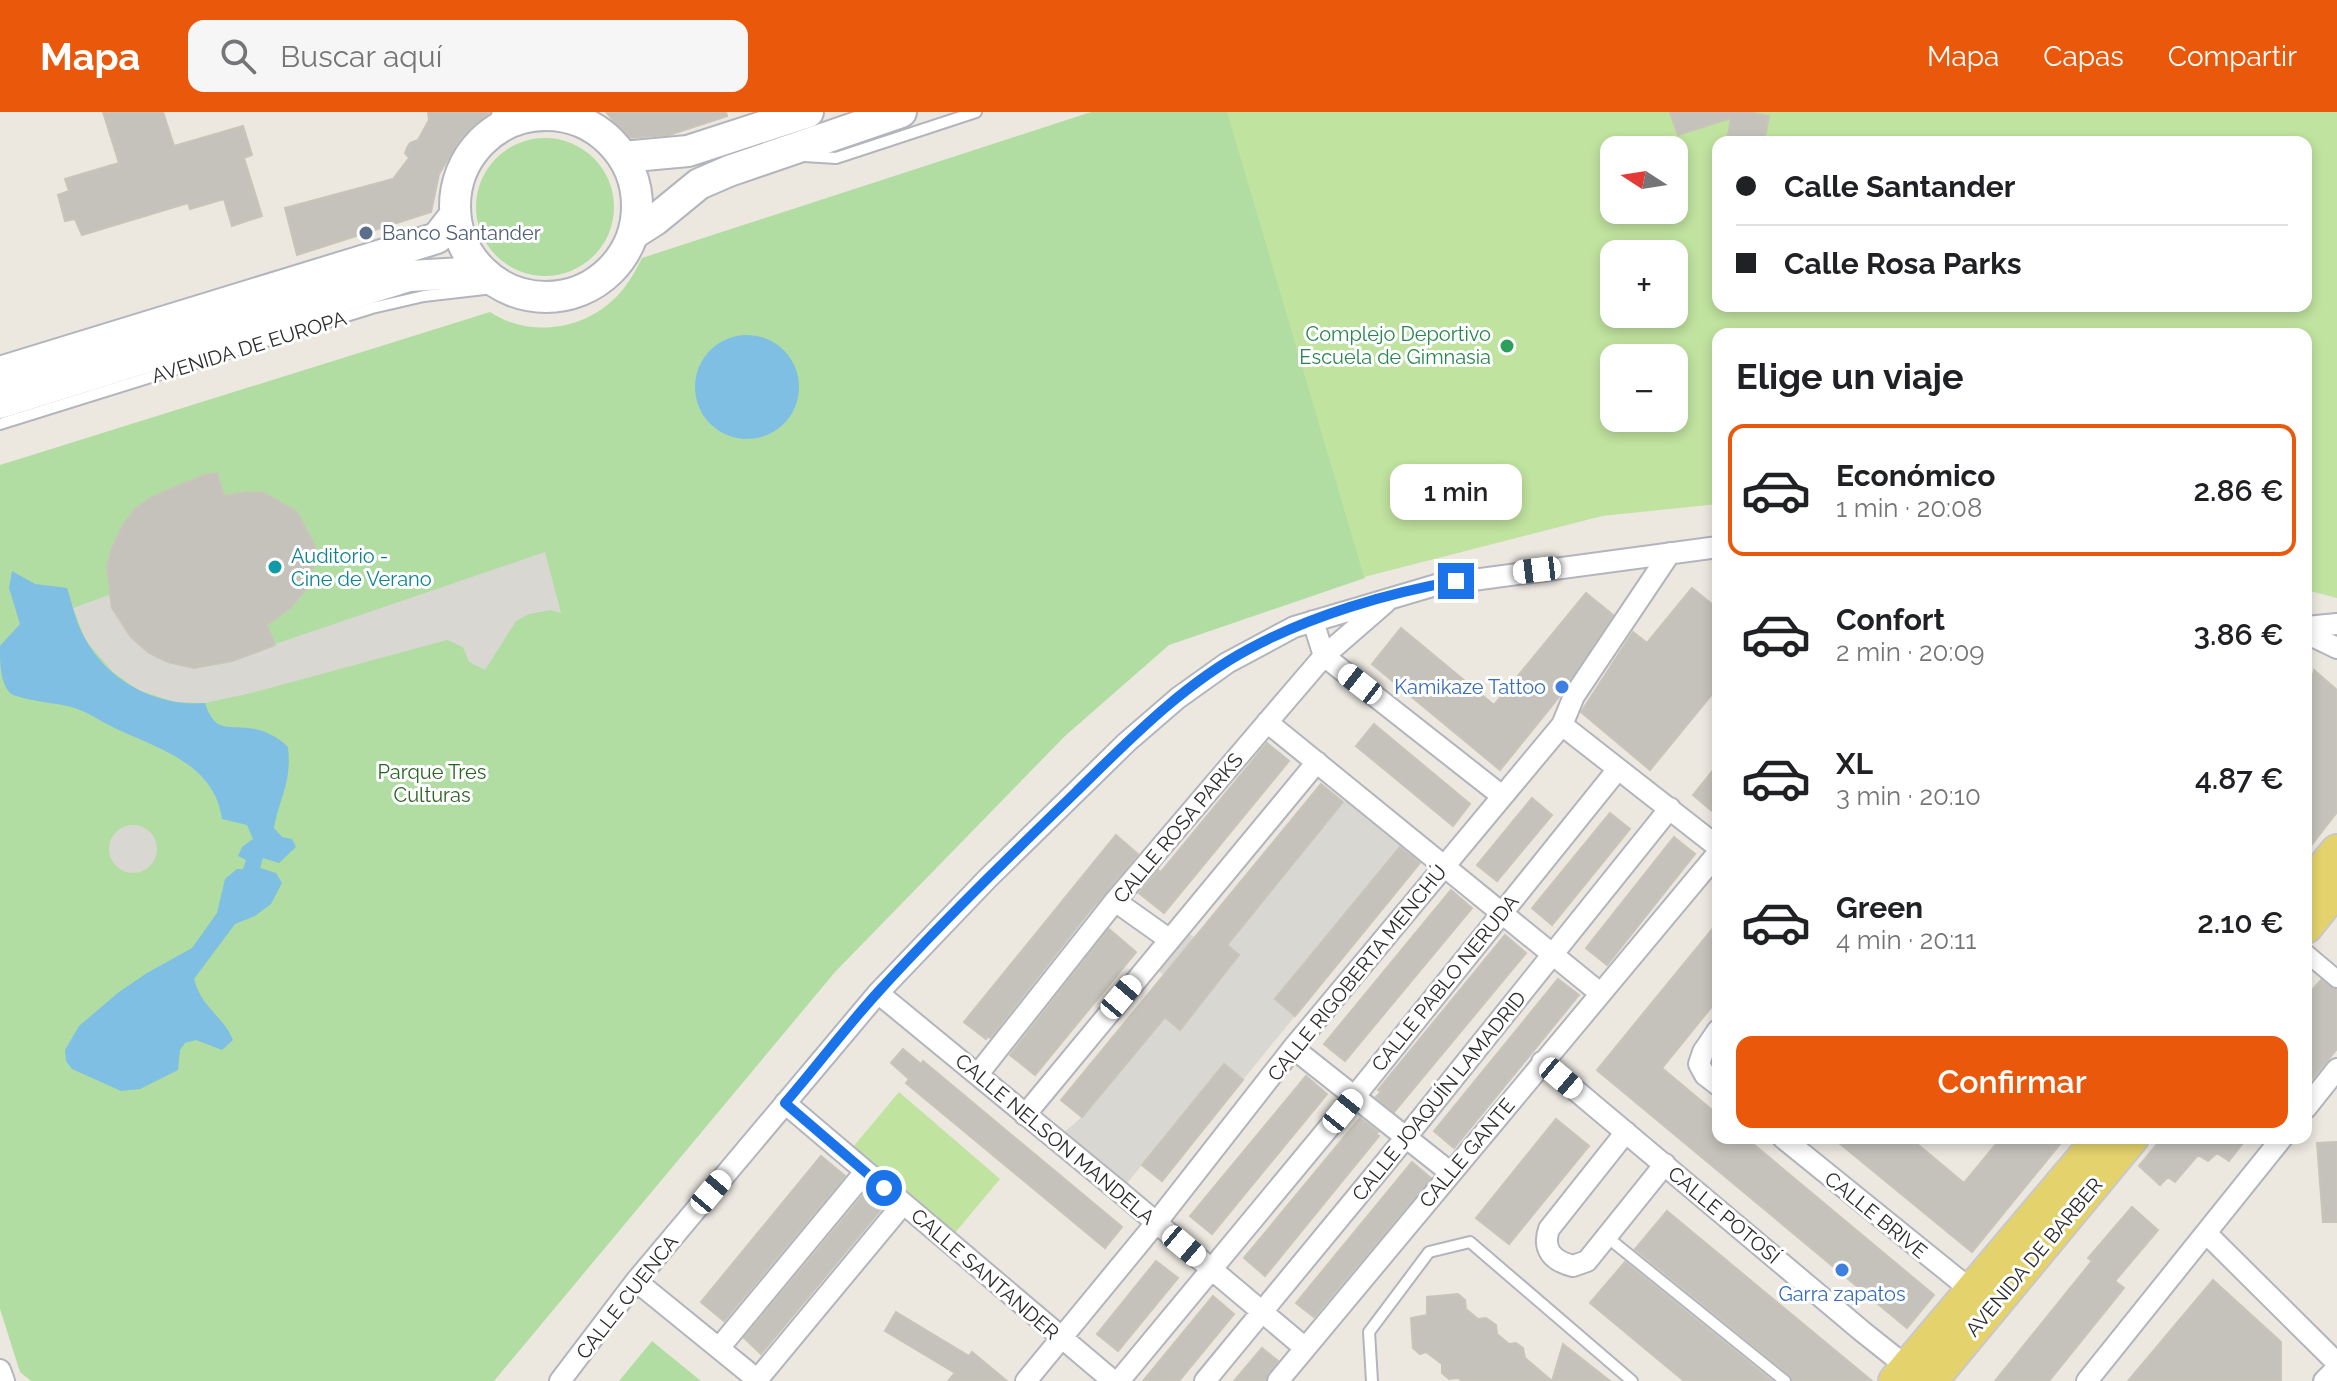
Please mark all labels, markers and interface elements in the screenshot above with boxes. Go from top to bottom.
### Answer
search box [188,20,748,92]
text: Mapa [40,34,140,79]
icon: search [216,34,260,78]
text: Buscar aquí [280,39,442,74]
text: Mapa [1927,40,1999,73]
text: Capas [2043,40,2124,73]
text: Compartir [2168,40,2297,73]
north arrow [1600,136,1688,224]
map controls [1600,136,1688,432]
text: Calle Santander [1784,169,2015,204]
place label: Banco Santander [382,221,541,245]
marker: Banco Santander [357,224,375,242]
button: + [1600,240,1688,328]
text: Calle Rosa Parks [1784,246,2022,281]
street label: AVENIDA DE EUROPA [149,306,350,388]
place label: Complejo Deportivo Escuela de Gimnasia [1299,322,1491,369]
marker: Complejo Deportivo Escuela de Gimnasia [1498,337,1516,355]
button: − [1600,344,1688,432]
text: Elige un viaje [1736,355,1964,397]
icon: car [1740,454,1812,526]
text: Económico [1836,458,1996,493]
callout: 1 min [1390,465,1522,521]
text: 2.86 € [2194,473,2284,508]
text: 1 min [1424,477,1488,507]
text: 1 min · 20:08 [1836,493,1982,523]
place label: Auditorio - Cine de Verano [291,544,432,591]
car [1512,555,1562,585]
marker: Auditorio - Cine de Verano [266,558,284,576]
route end [1438,563,1474,599]
icon: car [1740,598,1812,670]
text: Confort [1836,602,1945,637]
text: 3.86 € [2194,617,2284,652]
text: 2 min · 20:09 [1836,637,1985,667]
car [1334,660,1386,708]
place label: Kamikaze Tattoo [1394,675,1546,699]
marker: Kamikaze Tattoo [1553,678,1571,696]
icon: car [1740,742,1812,814]
text: XL [1836,746,1873,781]
street label: CALLE ROSA PARKS [1108,748,1248,908]
park label: Parque Tres Culturas [378,760,486,807]
text: 4.87 € [2195,761,2284,796]
text: 3 min · 20:10 [1836,781,1981,811]
street label: CALLE RIGOBERTA MENCHÚ [1262,860,1452,1086]
icon: car [1740,886,1812,958]
street label: CALLE PABLO NERUDA [1366,889,1524,1076]
text: Green [1836,890,1923,925]
text: 2.10 € [2197,905,2284,940]
text: 4 min · 20:11 [1836,925,1976,955]
car [1096,971,1146,1023]
street label: CALLE JOAQUÍN LAMADRID [1347,986,1531,1206]
button: Confirmar [1736,1036,2288,1128]
street label: CALLE NELSON MANDELA [950,1049,1160,1230]
car [1535,1053,1587,1103]
car [1319,1085,1367,1137]
street label: CALLE GANTE [1414,1093,1520,1213]
street label: CALLE POTOSÍ [1663,1161,1785,1269]
car [686,1166,736,1218]
street label: CALLE BRIVE [1820,1166,1932,1264]
route start [866,1170,902,1206]
street label: AVENIDA DE BARBER [1961,1173,2107,1341]
street label: CALLE SANTANDER [906,1203,1064,1345]
car [1158,1221,1210,1271]
street label: CALLE CUENCA [571,1230,683,1364]
marker: Garra zapatos [1833,1261,1851,1279]
place label: Garra zapatos [1778,1282,1906,1306]

